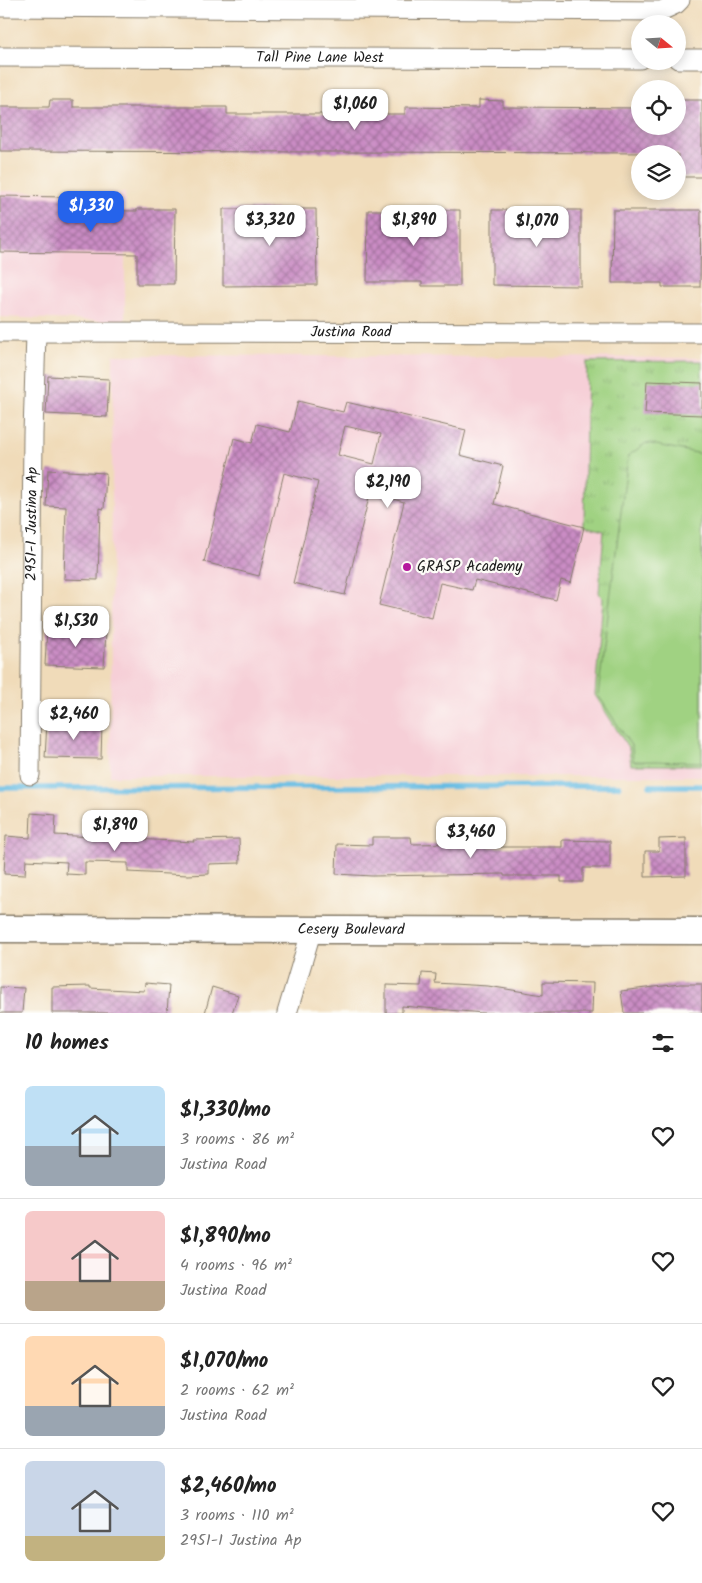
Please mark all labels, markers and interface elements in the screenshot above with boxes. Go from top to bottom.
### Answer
north arrow [631,15,686,70]
map controls [631,15,686,200]
street label: Tall Pine Lane West [256,46,384,70]
button: locate [631,80,686,135]
pin: $1,060 [314,88,396,131]
text: $1,060 [333,92,377,117]
button: layers [631,145,686,200]
pin: $1,330 [50,190,132,233]
text: $1,330 [69,194,113,219]
pin: $3,320 [229,204,311,247]
pin: $1,890 [373,204,455,247]
pin: $1,070 [496,206,578,248]
text: $3,320 [246,208,294,233]
text: $1,890 [392,208,436,233]
text: $1,070 [516,209,558,234]
street label: Justina Road [310,320,392,345]
pin: $2,190 [347,466,429,509]
street label: 2951-1 Justina Ap [20,467,45,581]
text: $2,190 [366,470,410,495]
place label: GRASP Academy [417,555,523,579]
marker: GRASP Academy [401,561,413,573]
pin: $1,530 [35,606,117,648]
text: $1,530 [54,609,98,634]
pin: $2,460 [33,698,115,741]
text: $2,460 [50,702,98,727]
pin: $1,890 [74,810,156,852]
text: $1,890 [93,813,137,838]
pin: $3,460 [430,816,512,859]
text: $3,460 [447,820,495,845]
street label: Cesery Boulevard [298,918,405,942]
text: 10 homes [25,1027,109,1060]
icon: filters [649,1029,677,1057]
text: $1,330/mo [180,1094,271,1127]
icon: home [65,1106,125,1166]
icon: heart [649,1122,677,1150]
text: 3 rooms · 86 m² [180,1127,294,1152]
text: Justina Road [180,1152,267,1177]
text: $1,890/mo [180,1220,271,1253]
icon: home [65,1231,125,1291]
icon: heart [649,1247,677,1275]
text: 4 rooms · 96 m² [180,1253,292,1278]
text: Justina Road [180,1278,267,1303]
text: $1,070/mo [180,1345,268,1378]
icon: home [65,1356,125,1416]
icon: heart [649,1372,677,1400]
text: 2 rooms · 62 m² [180,1378,294,1403]
text: Justina Road [180,1403,267,1428]
text: $2,460/mo [180,1470,276,1503]
icon: home [65,1481,125,1541]
icon: heart [649,1497,677,1525]
text: 3 rooms · 110 m² [180,1503,294,1528]
text: 2951-1 Justina Ap [180,1528,301,1553]

